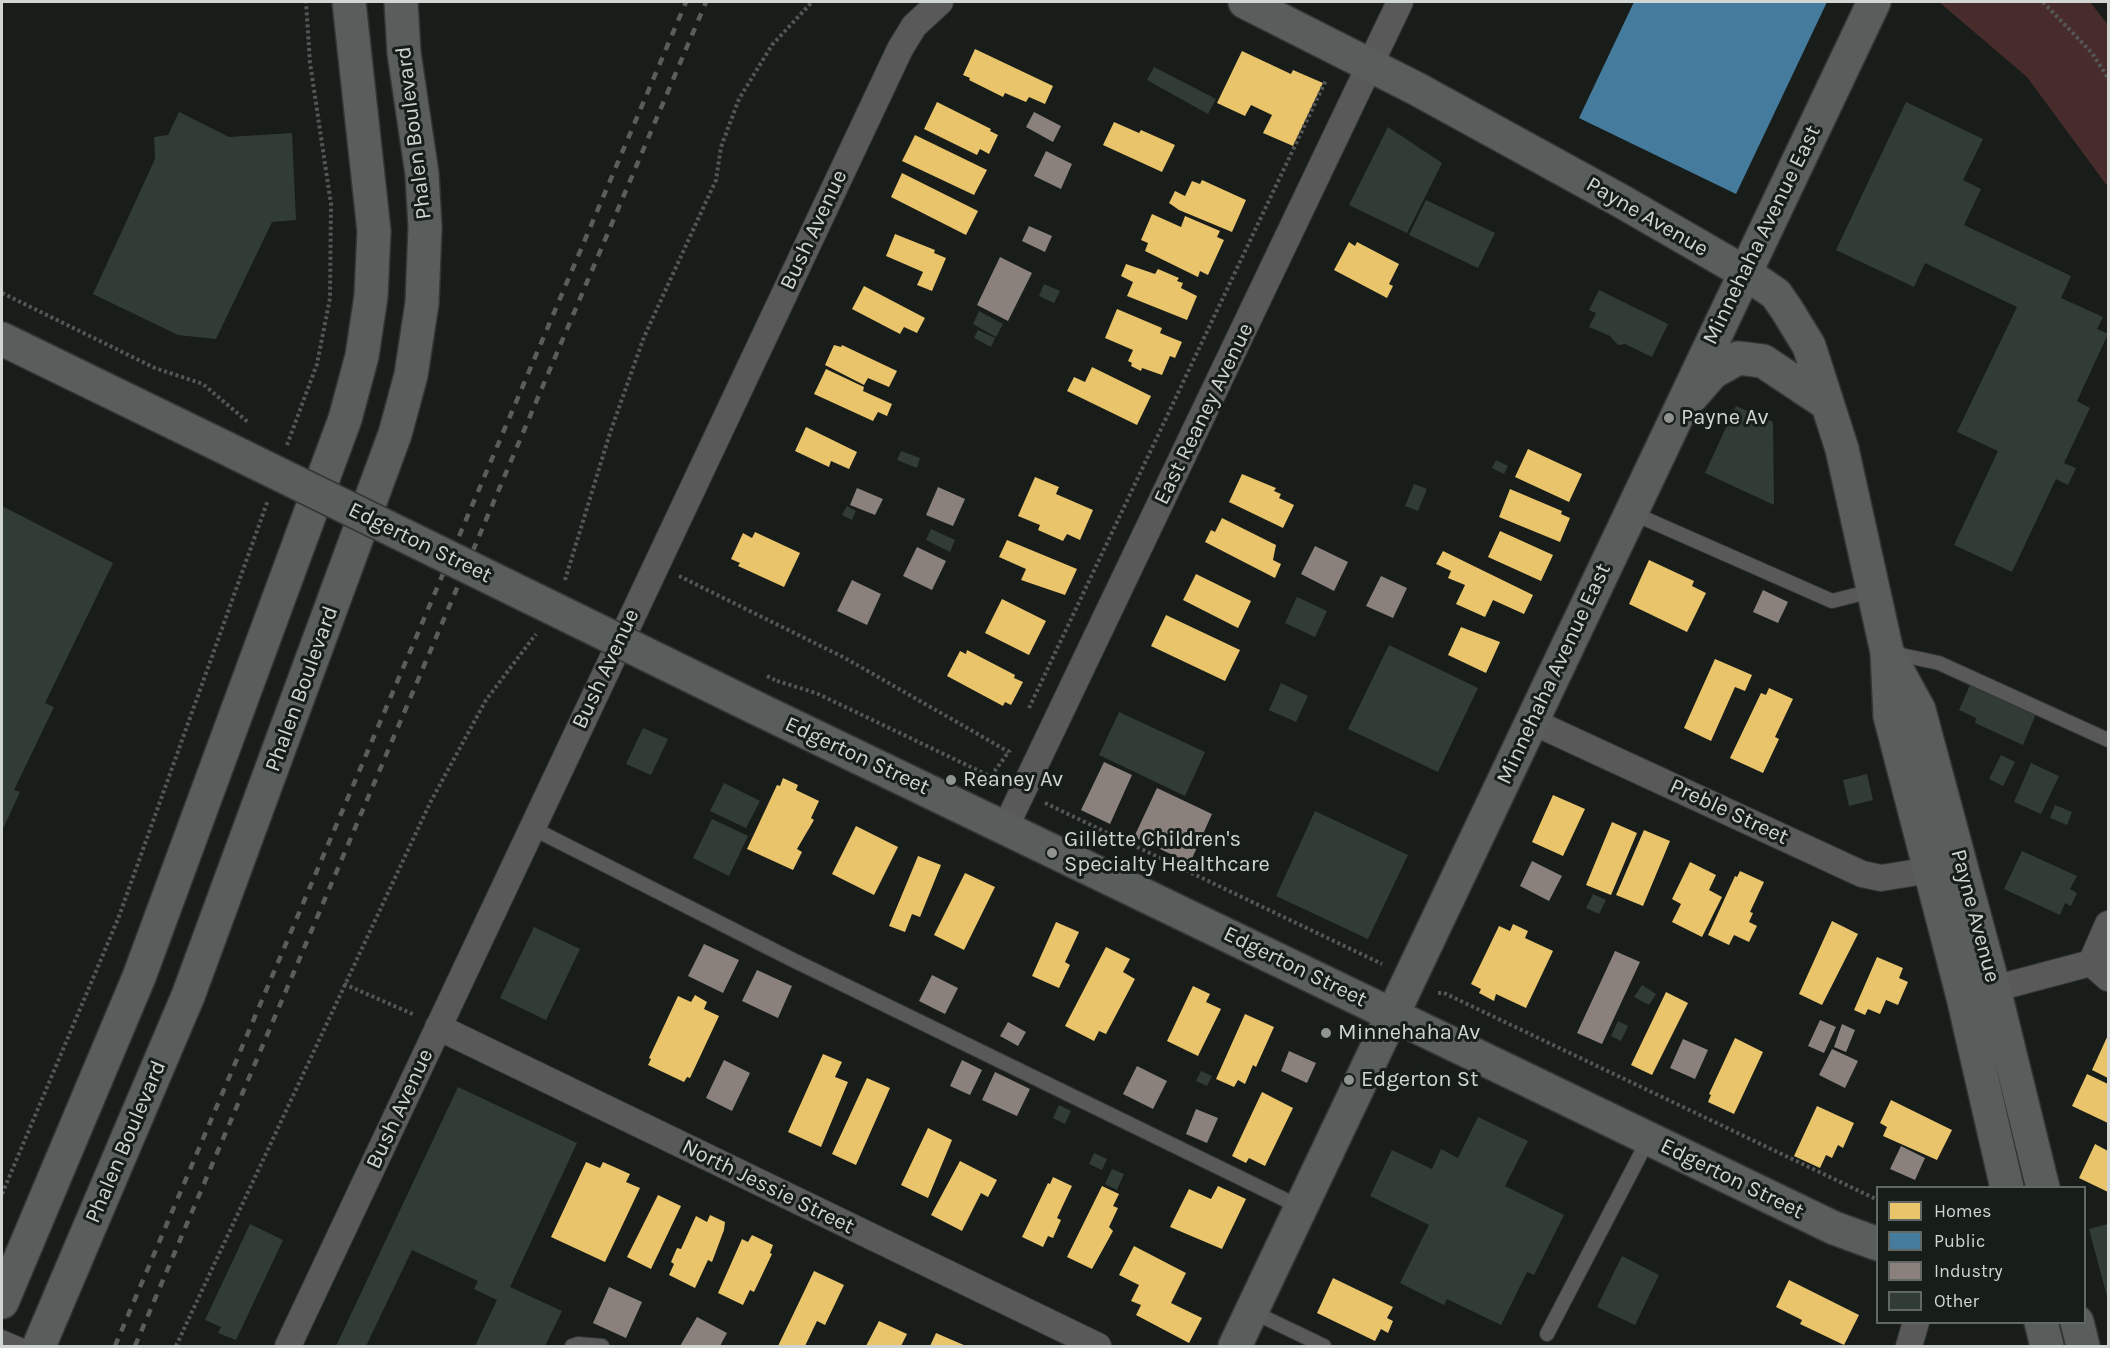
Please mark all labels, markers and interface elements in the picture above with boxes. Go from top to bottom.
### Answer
street label: Phalen Boulevard [390,45,438,221]
street label: Minnehaha Avenue East [1697,121,1827,349]
street label: Bush Avenue [775,166,853,294]
street label: Payne Avenue [1581,171,1713,263]
street label: East Reaney Avenue [1149,319,1259,509]
place label: Payne Av [1681,405,1769,431]
marker: Payne Av [1662,411,1676,425]
street label: Edgerton Street [344,497,496,589]
street label: Minnehaha Avenue East [1491,559,1617,789]
street label: Phalen Boulevard [260,603,344,775]
street label: Bush Avenue [567,605,645,733]
street label: Edgerton Street [781,711,933,801]
place label: Reaney Av [963,767,1063,793]
marker: Reaney Av [944,773,958,787]
street label: Preble Street [1666,773,1792,851]
place label: Gillette Children's Specialty Healthcare [1064,827,1270,878]
marker: Gillette Children's Specialty Healthcare [1045,846,1059,860]
street label: Payne Avenue [1945,847,2005,985]
street label: Edgerton Street [1219,921,1371,1013]
place label: Minnehaha Av [1338,1020,1480,1046]
marker: Minnehaha Av [1319,1026,1333,1040]
street label: Bush Avenue [361,1045,439,1173]
street label: Phalen Boulevard [80,1057,172,1227]
place label: Edgerton St [1361,1067,1478,1093]
marker: Edgerton St [1342,1073,1356,1087]
street label: Edgerton Street [1656,1133,1808,1225]
street label: North Jessie Street [677,1134,859,1240]
legend [1876,1186,2086,1324]
text: Homes [1934,1200,1991,1222]
text: Public [1934,1230,1985,1252]
text: Industry [1934,1260,2003,1282]
text: Other [1934,1290,1979,1312]

